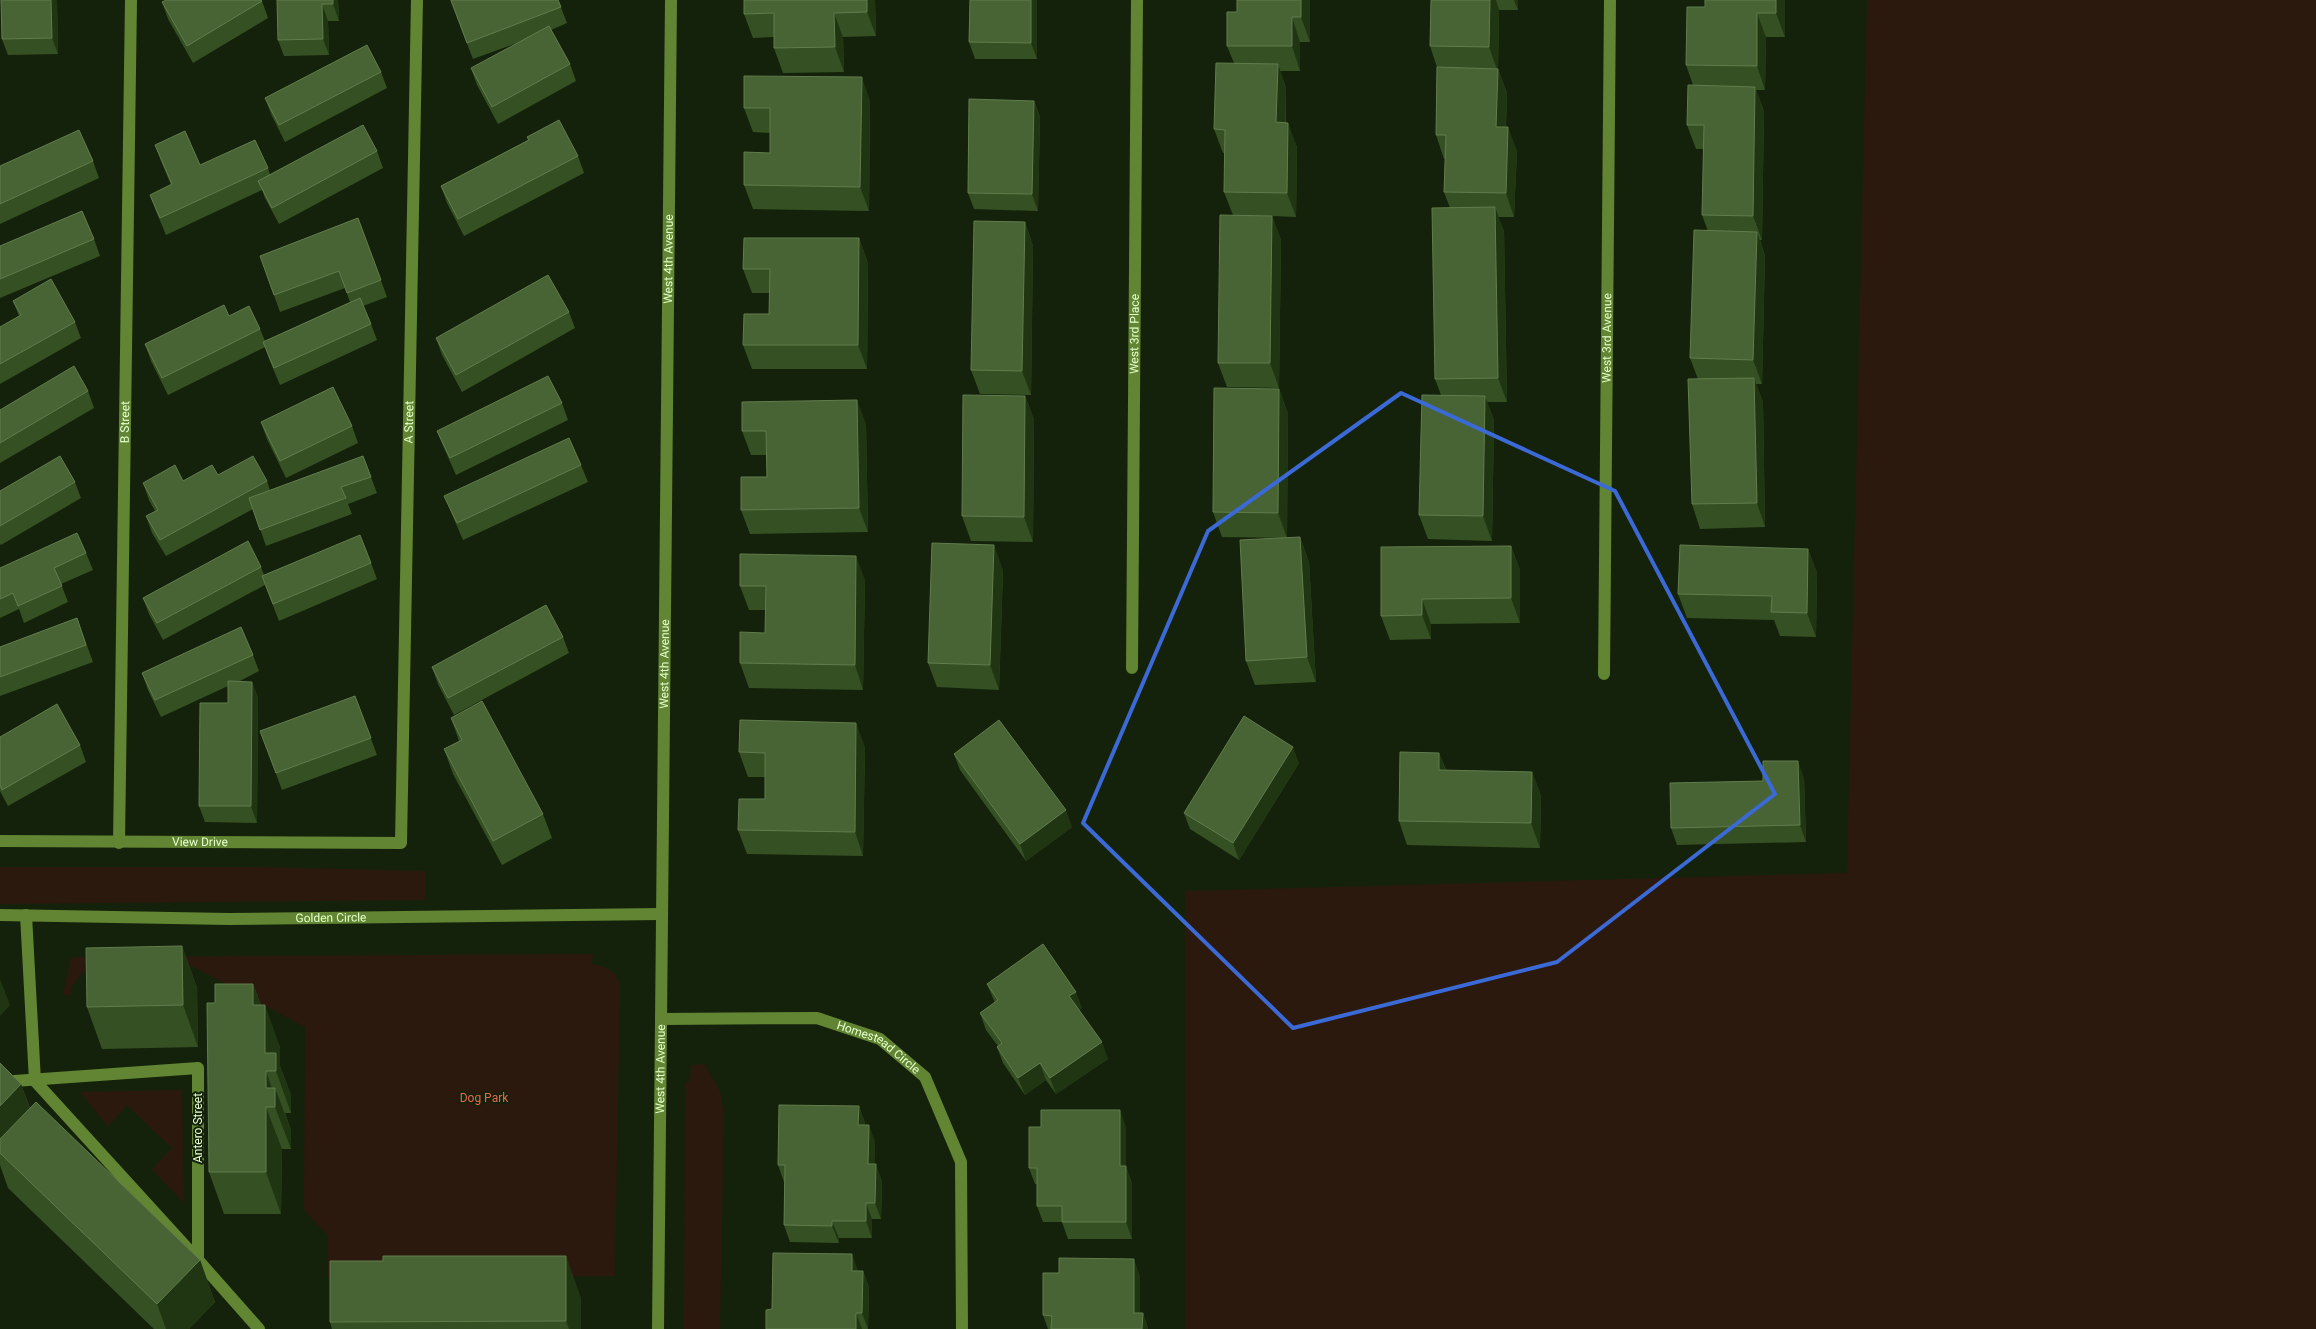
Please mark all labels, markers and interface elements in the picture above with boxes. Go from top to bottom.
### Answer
street label: West 4th Avenue [661,214,676,304]
street label: West 3rd Avenue [1600,293,1614,383]
street label: West 3rd Place [1127,294,1142,374]
street label: B Street [118,401,132,443]
street label: A Street [402,401,416,443]
street label: West 4th Avenue [657,619,672,709]
street label: View Drive [172,835,228,849]
street label: Golden Circle [295,910,367,925]
street label: Homestead Circle [835,1018,923,1077]
street label: West 4th Avenue [653,1024,668,1114]
park label: Dog Park [460,1091,509,1105]
street label: Antero Street [191,1093,205,1163]

